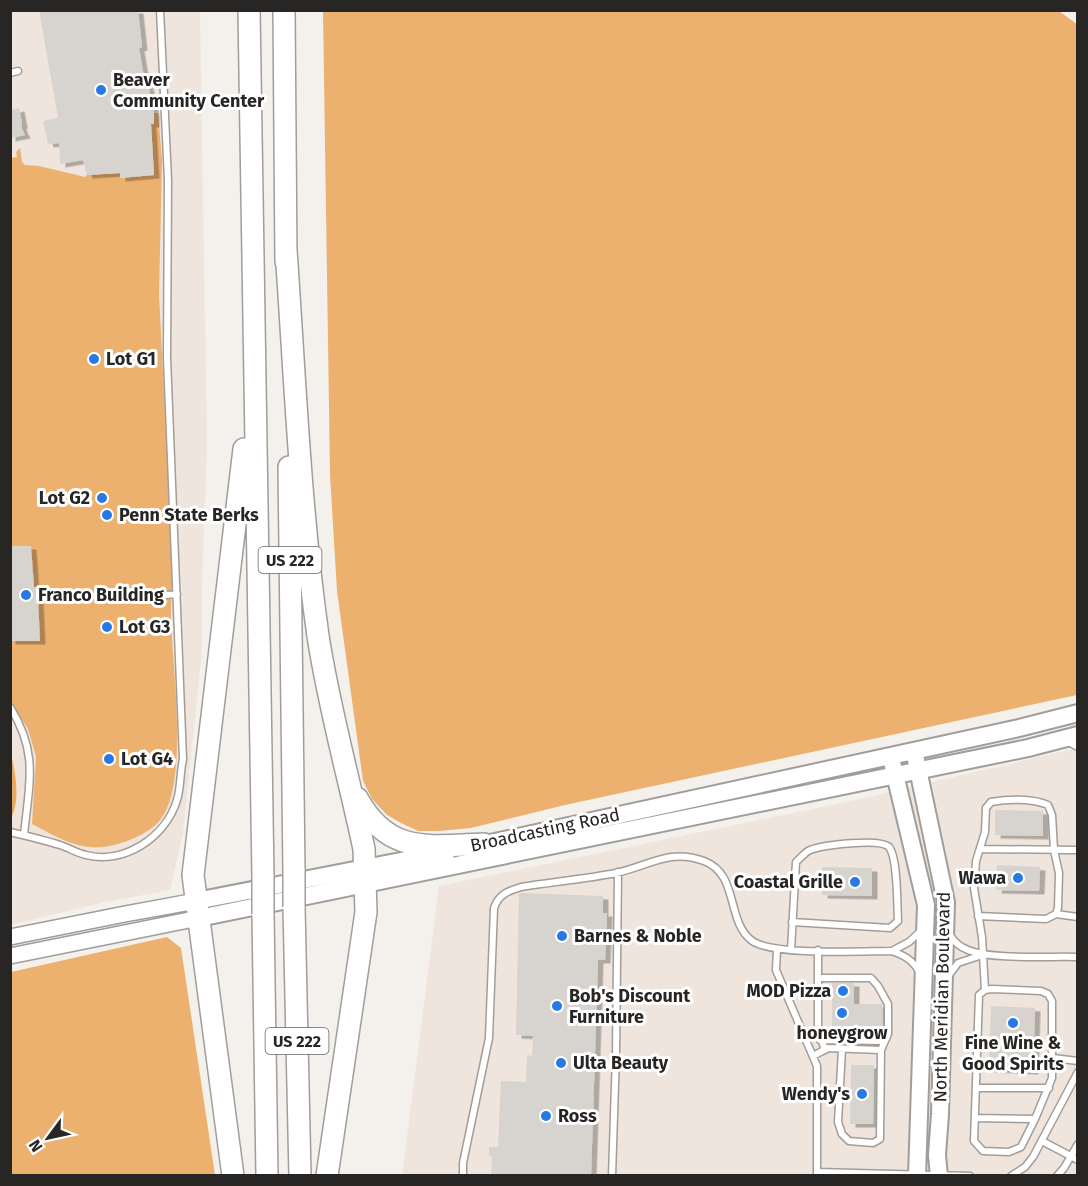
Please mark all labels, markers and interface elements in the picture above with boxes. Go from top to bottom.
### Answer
place label: Beaver Community Center [113,69,265,112]
marker: Beaver Community Center [94,83,108,97]
place label: Lot G1 [106,348,156,370]
marker: Lot G1 [87,352,101,366]
place label: Lot G2 [39,487,90,509]
marker: Lot G2 [95,491,109,505]
place label: Penn State Berks [119,504,259,526]
marker: Penn State Berks [100,508,114,522]
road number: US 222 [258,547,322,573]
place label: Franco Building [38,584,164,606]
marker: Franco Building [19,588,33,602]
place label: Lot G3 [119,616,170,638]
marker: Lot G3 [100,620,114,634]
place label: Lot G4 [121,748,173,770]
marker: Lot G4 [102,752,116,766]
street label: Broadcasting Road [468,803,622,857]
place label: Wawa [958,867,1006,889]
place label: Coastal Grille [734,871,843,893]
marker: Wawa [1011,871,1025,885]
marker: Coastal Grille [848,875,862,889]
street label: North Meridian Boulevard [929,891,955,1103]
place label: Barnes & Noble [574,925,702,947]
marker: Barnes & Noble [555,929,569,943]
place label: MOD Pizza [747,980,831,1002]
marker: MOD Pizza [836,984,850,998]
place label: Bob's Discount Furniture [569,985,691,1028]
marker: Bob's Discount Furniture [550,999,564,1013]
marker: honeygrow [835,1006,849,1020]
marker: Fine Wine & Good Spirits [1006,1016,1020,1030]
place label: honeygrow [797,1022,888,1044]
road number: US 222 [266,1028,328,1054]
place label: Fine Wine & Good Spirits [962,1032,1064,1075]
place label: Ulta Beauty [573,1052,669,1074]
marker: Ulta Beauty [554,1056,568,1070]
place label: Wendy's [782,1083,850,1105]
marker: Wendy's [855,1087,869,1101]
place label: Ross [558,1105,597,1127]
north arrow [18,1108,78,1168]
marker: Ross [539,1109,553,1123]
text: N [25,1136,47,1156]

